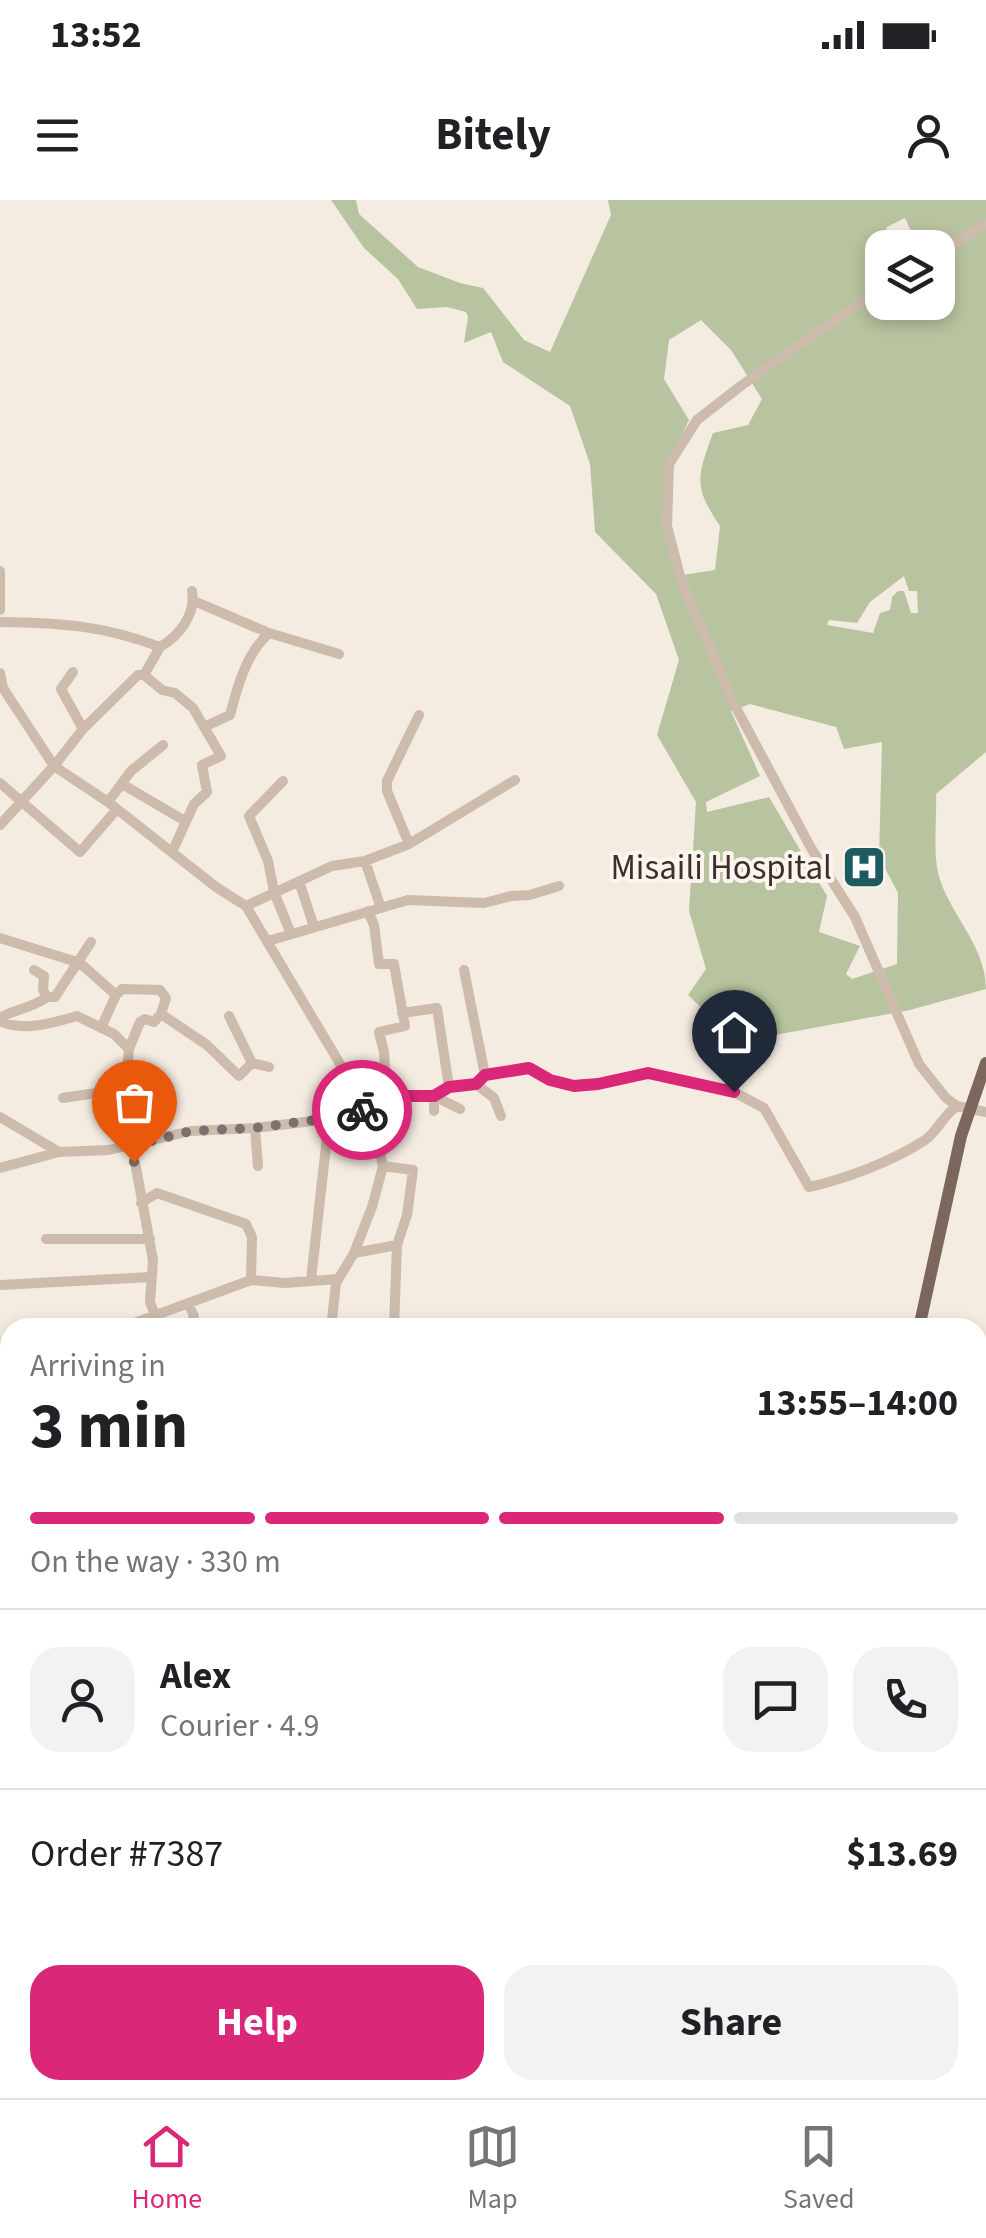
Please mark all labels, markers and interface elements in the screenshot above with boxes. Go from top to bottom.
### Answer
text: 13:52 [50,8,142,62]
text: Bitely [435,103,551,167]
icon: menu [30,108,85,163]
icon: person [901,108,956,163]
map controls [865,230,955,320]
button: layers [865,230,955,320]
place label: Misaili Hospital [610,843,832,893]
hospital icon: Misaili Hospital [841,844,887,890]
pin [692,990,777,1093]
icon: home [707,1005,762,1060]
pin [92,1060,177,1163]
courier [312,1060,412,1160]
icon: bag [107,1075,162,1130]
icon: bike [335,1083,390,1138]
text: Arriving in [30,1343,166,1389]
text: 13:55–14:00 [756,1376,958,1430]
text: 3 min [30,1380,188,1473]
text: On the way · 330 m [30,1539,281,1585]
button: person [30,1647,135,1752]
button: chat [723,1647,828,1752]
button: phone [853,1647,958,1752]
text: Alex [160,1649,231,1703]
text: Courier · 4.9 [160,1703,320,1749]
text: Order #7387 [30,1827,223,1881]
text: $13.69 [846,1827,958,1881]
button: Help [30,1965,484,2080]
button: Share [504,1965,958,2080]
tab: Home [131,2119,202,2219]
tab: Map [465,2119,520,2219]
tab: Saved [783,2119,854,2219]

